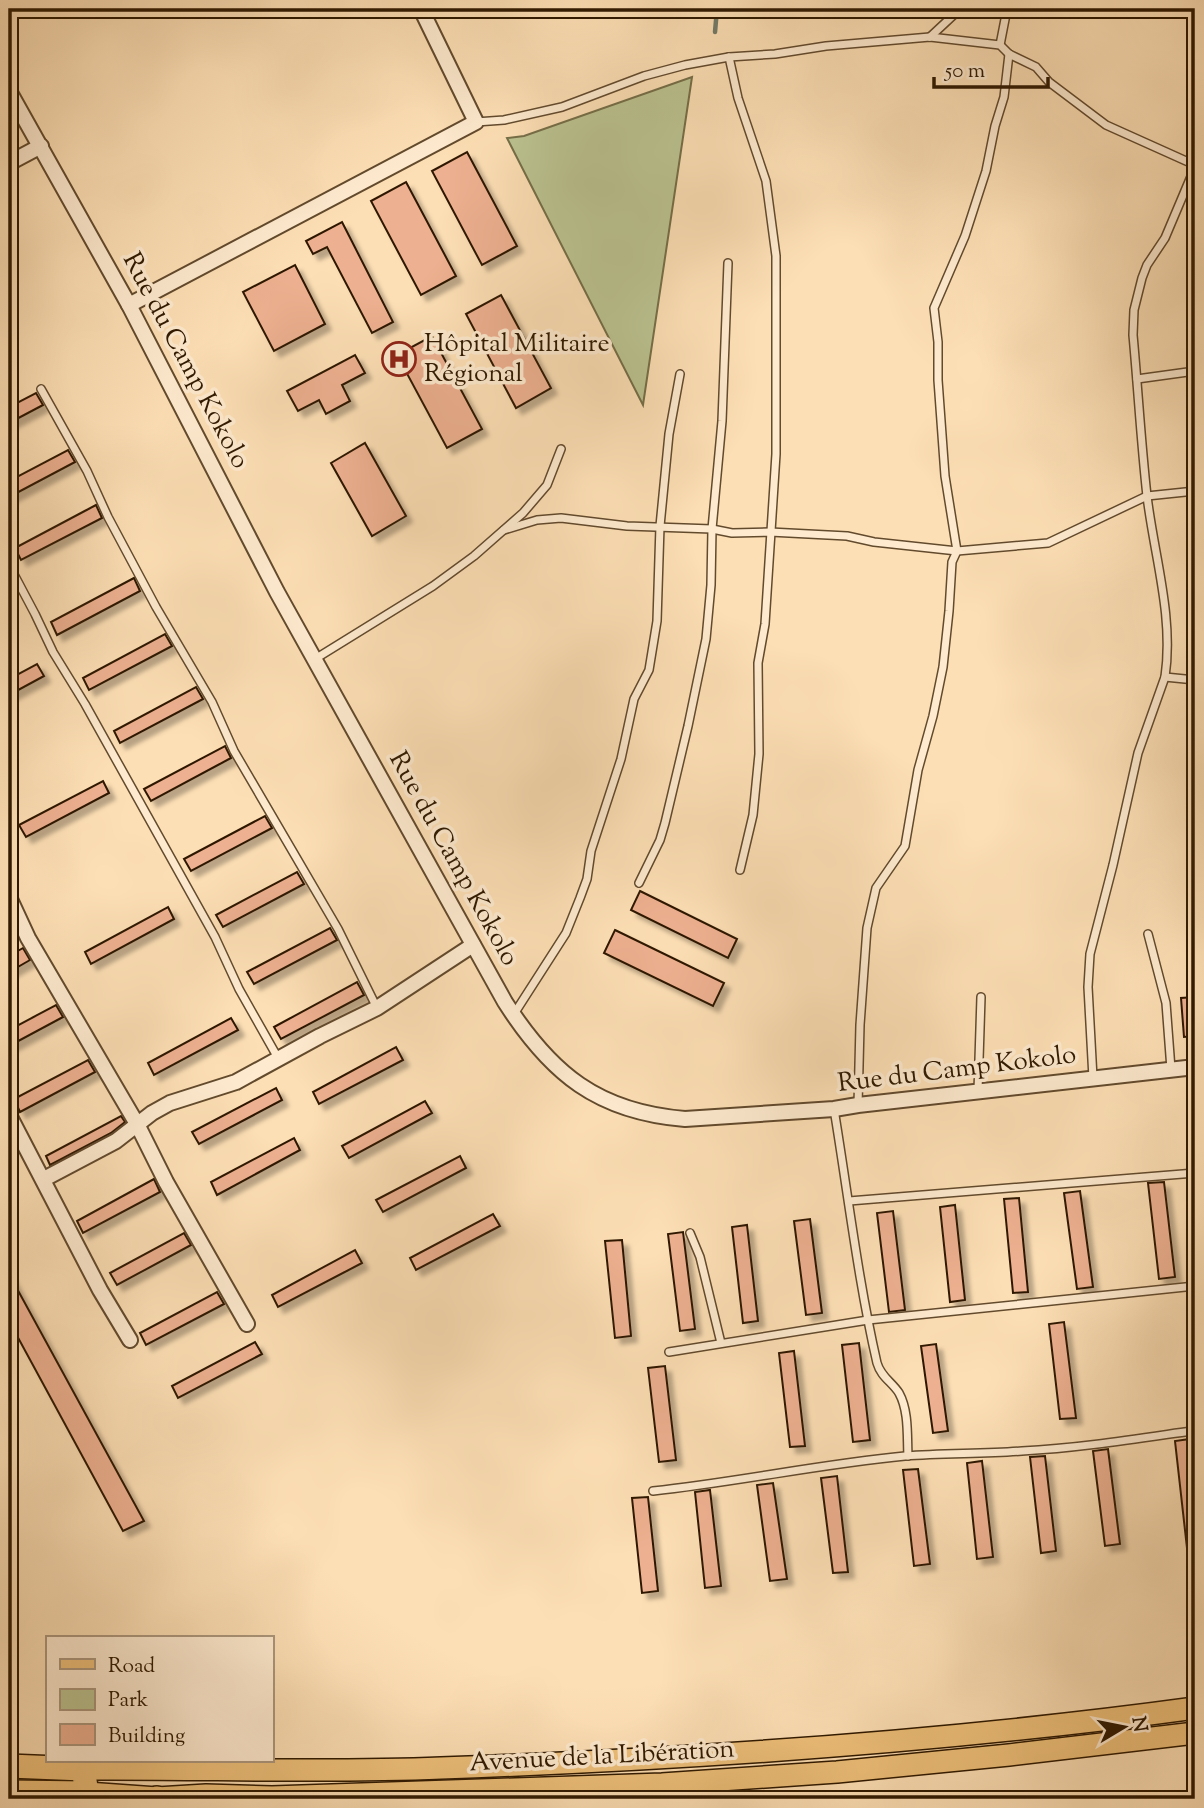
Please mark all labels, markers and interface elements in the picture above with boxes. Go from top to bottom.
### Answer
scale bar [934,46,1048,90]
text: 50 m [944,57,985,87]
street label: Rue du Camp Kokolo [112,246,258,476]
place label: Hôpital Militaire Régional [424,326,610,393]
hospital icon: Hôpital Militaire Régional [380,340,418,378]
street label: Rue du Camp Kokolo [379,745,527,973]
street label: Rue du Camp Kokolo [836,1037,1078,1103]
legend [46,1636,273,1762]
text: Road [108,1652,155,1682]
text: Park [108,1686,149,1716]
north arrow [1088,1692,1158,1762]
text: N [1124,1715,1153,1734]
text: Building [108,1722,185,1752]
street label: Avenue de la Libération [468,1732,736,1782]

